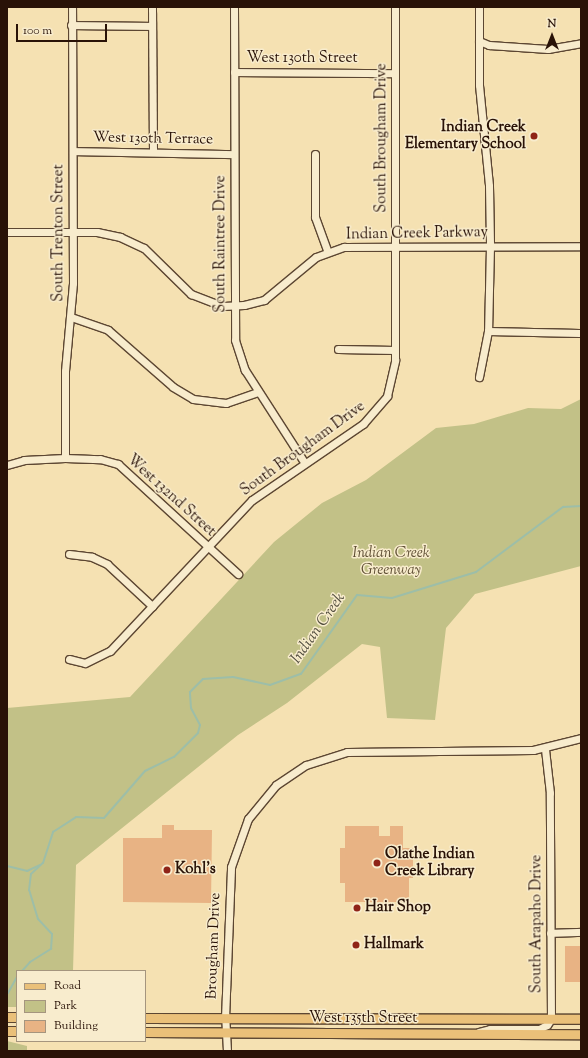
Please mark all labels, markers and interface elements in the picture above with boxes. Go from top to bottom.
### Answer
scale bar [18,16,109,42]
north arrow [532,16,572,56]
text: N [548,16,556,32]
text: 100 m [23,22,52,40]
street label: West 130th Street [246,50,358,68]
street label: South Brougham Drive [373,63,391,213]
place label: Indian Creek Elementary School [405,118,526,153]
street label: West 130th Terrace [93,129,213,149]
marker: Indian Creek Elementary School [529,131,539,141]
street label: South Trenton Street [50,164,68,302]
street label: South Raintree Drive [212,175,230,313]
street label: Indian Creek Parkway [346,224,488,244]
street label: South Brougham Drive [237,398,369,500]
street label: West 132nd Street [123,451,219,541]
park label: Indian Creek Greenway [353,544,429,579]
water label: Indian Creek [288,590,350,668]
place label: Olathe Indian Creek Library [385,845,475,880]
street label: South Arapaho Drive [528,855,546,993]
marker: Olathe Indian Creek Library [372,858,382,868]
place label: Kohl's [175,861,216,879]
marker: Kohl's [162,865,172,875]
street label: Brougham Drive [203,892,225,1000]
place label: Hair Shop [365,899,431,917]
marker: Hair Shop [352,903,362,913]
place label: Hallmark [364,936,424,954]
marker: Hallmark [351,940,361,950]
legend [16,970,146,1042]
text: Road [54,977,81,995]
text: Park [54,997,77,1015]
street label: West 135th Street [309,1010,417,1028]
text: Building [54,1017,98,1035]

